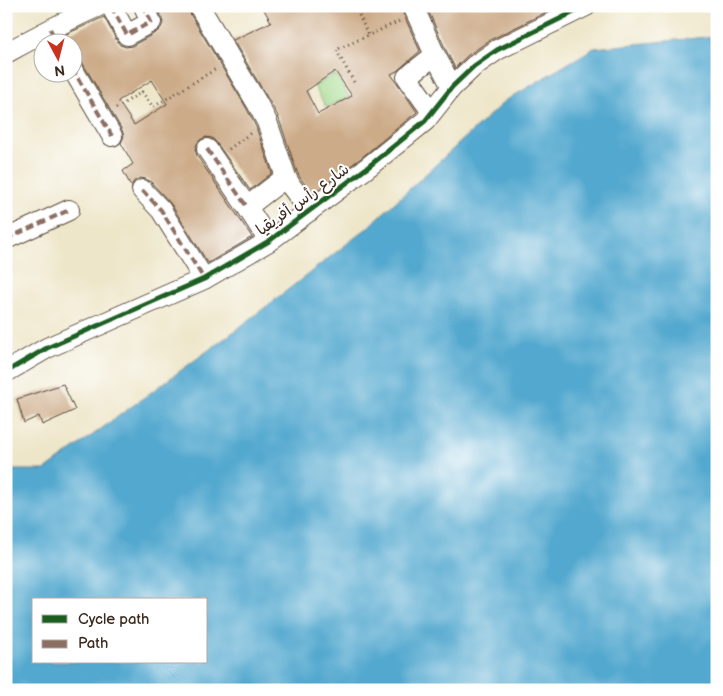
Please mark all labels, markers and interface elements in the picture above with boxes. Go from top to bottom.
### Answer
north arrow [32,32,82,82]
text: N [53,61,66,79]
street label: شارع رأس أفريقيا [253,160,354,241]
legend [32,598,208,664]
text: Cycle path [78,610,149,629]
text: Path [78,634,108,653]

